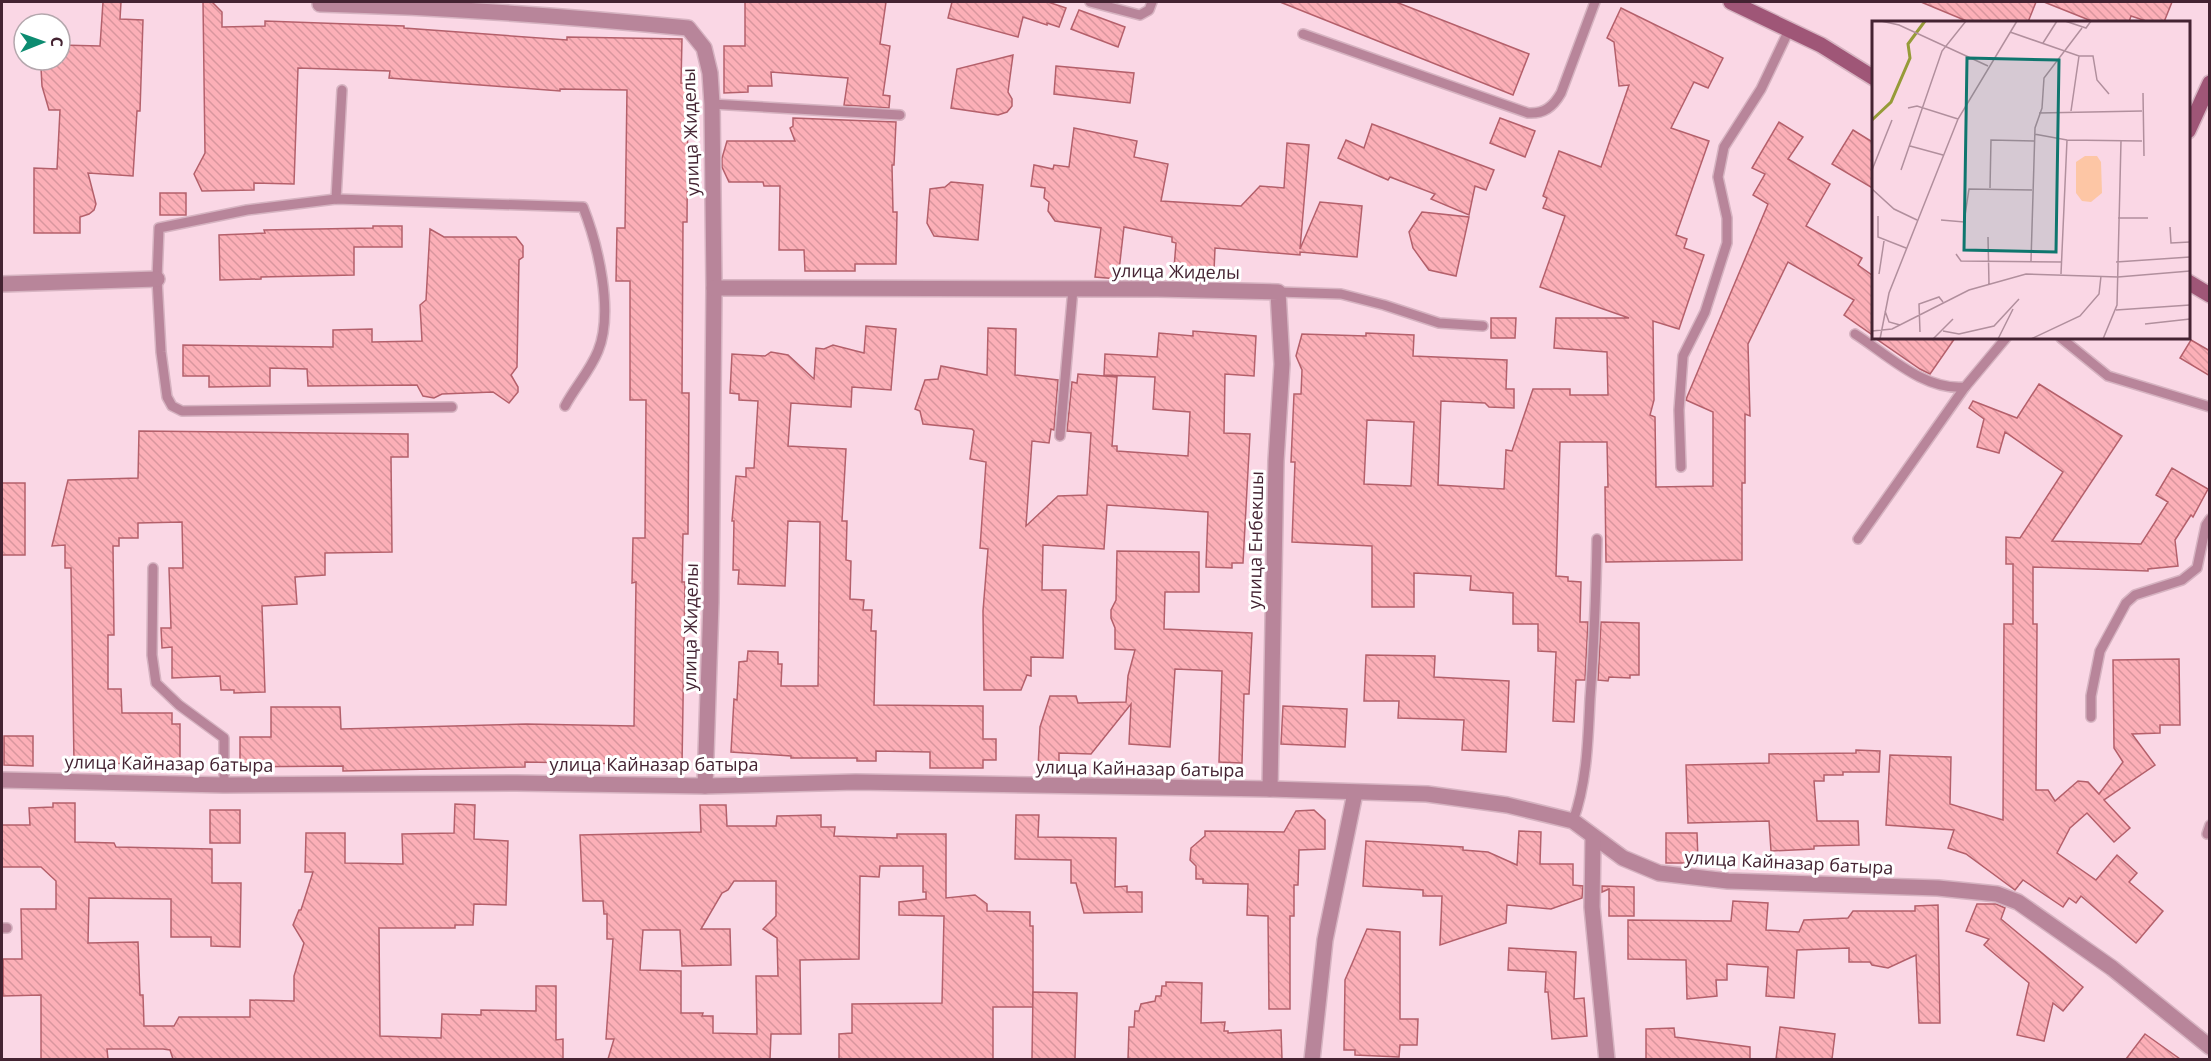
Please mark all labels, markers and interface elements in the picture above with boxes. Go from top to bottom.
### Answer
north arrow [12,12,72,72]
inset map [1872,21,2190,339]
text: С [46,36,68,47]
street label: улица Жиделы [676,68,704,196]
street label: улица Жиделы [1112,258,1240,284]
street label: улица Енбекшы [1242,471,1268,609]
street label: улица Жиделы [677,563,703,691]
street label: улица Кайназар батыра [64,749,274,777]
street label: улица Кайназар батыра [550,752,758,776]
street label: улица Кайназар батыра [1035,754,1245,782]
street label: улица Кайназар батыра [1684,845,1894,879]

